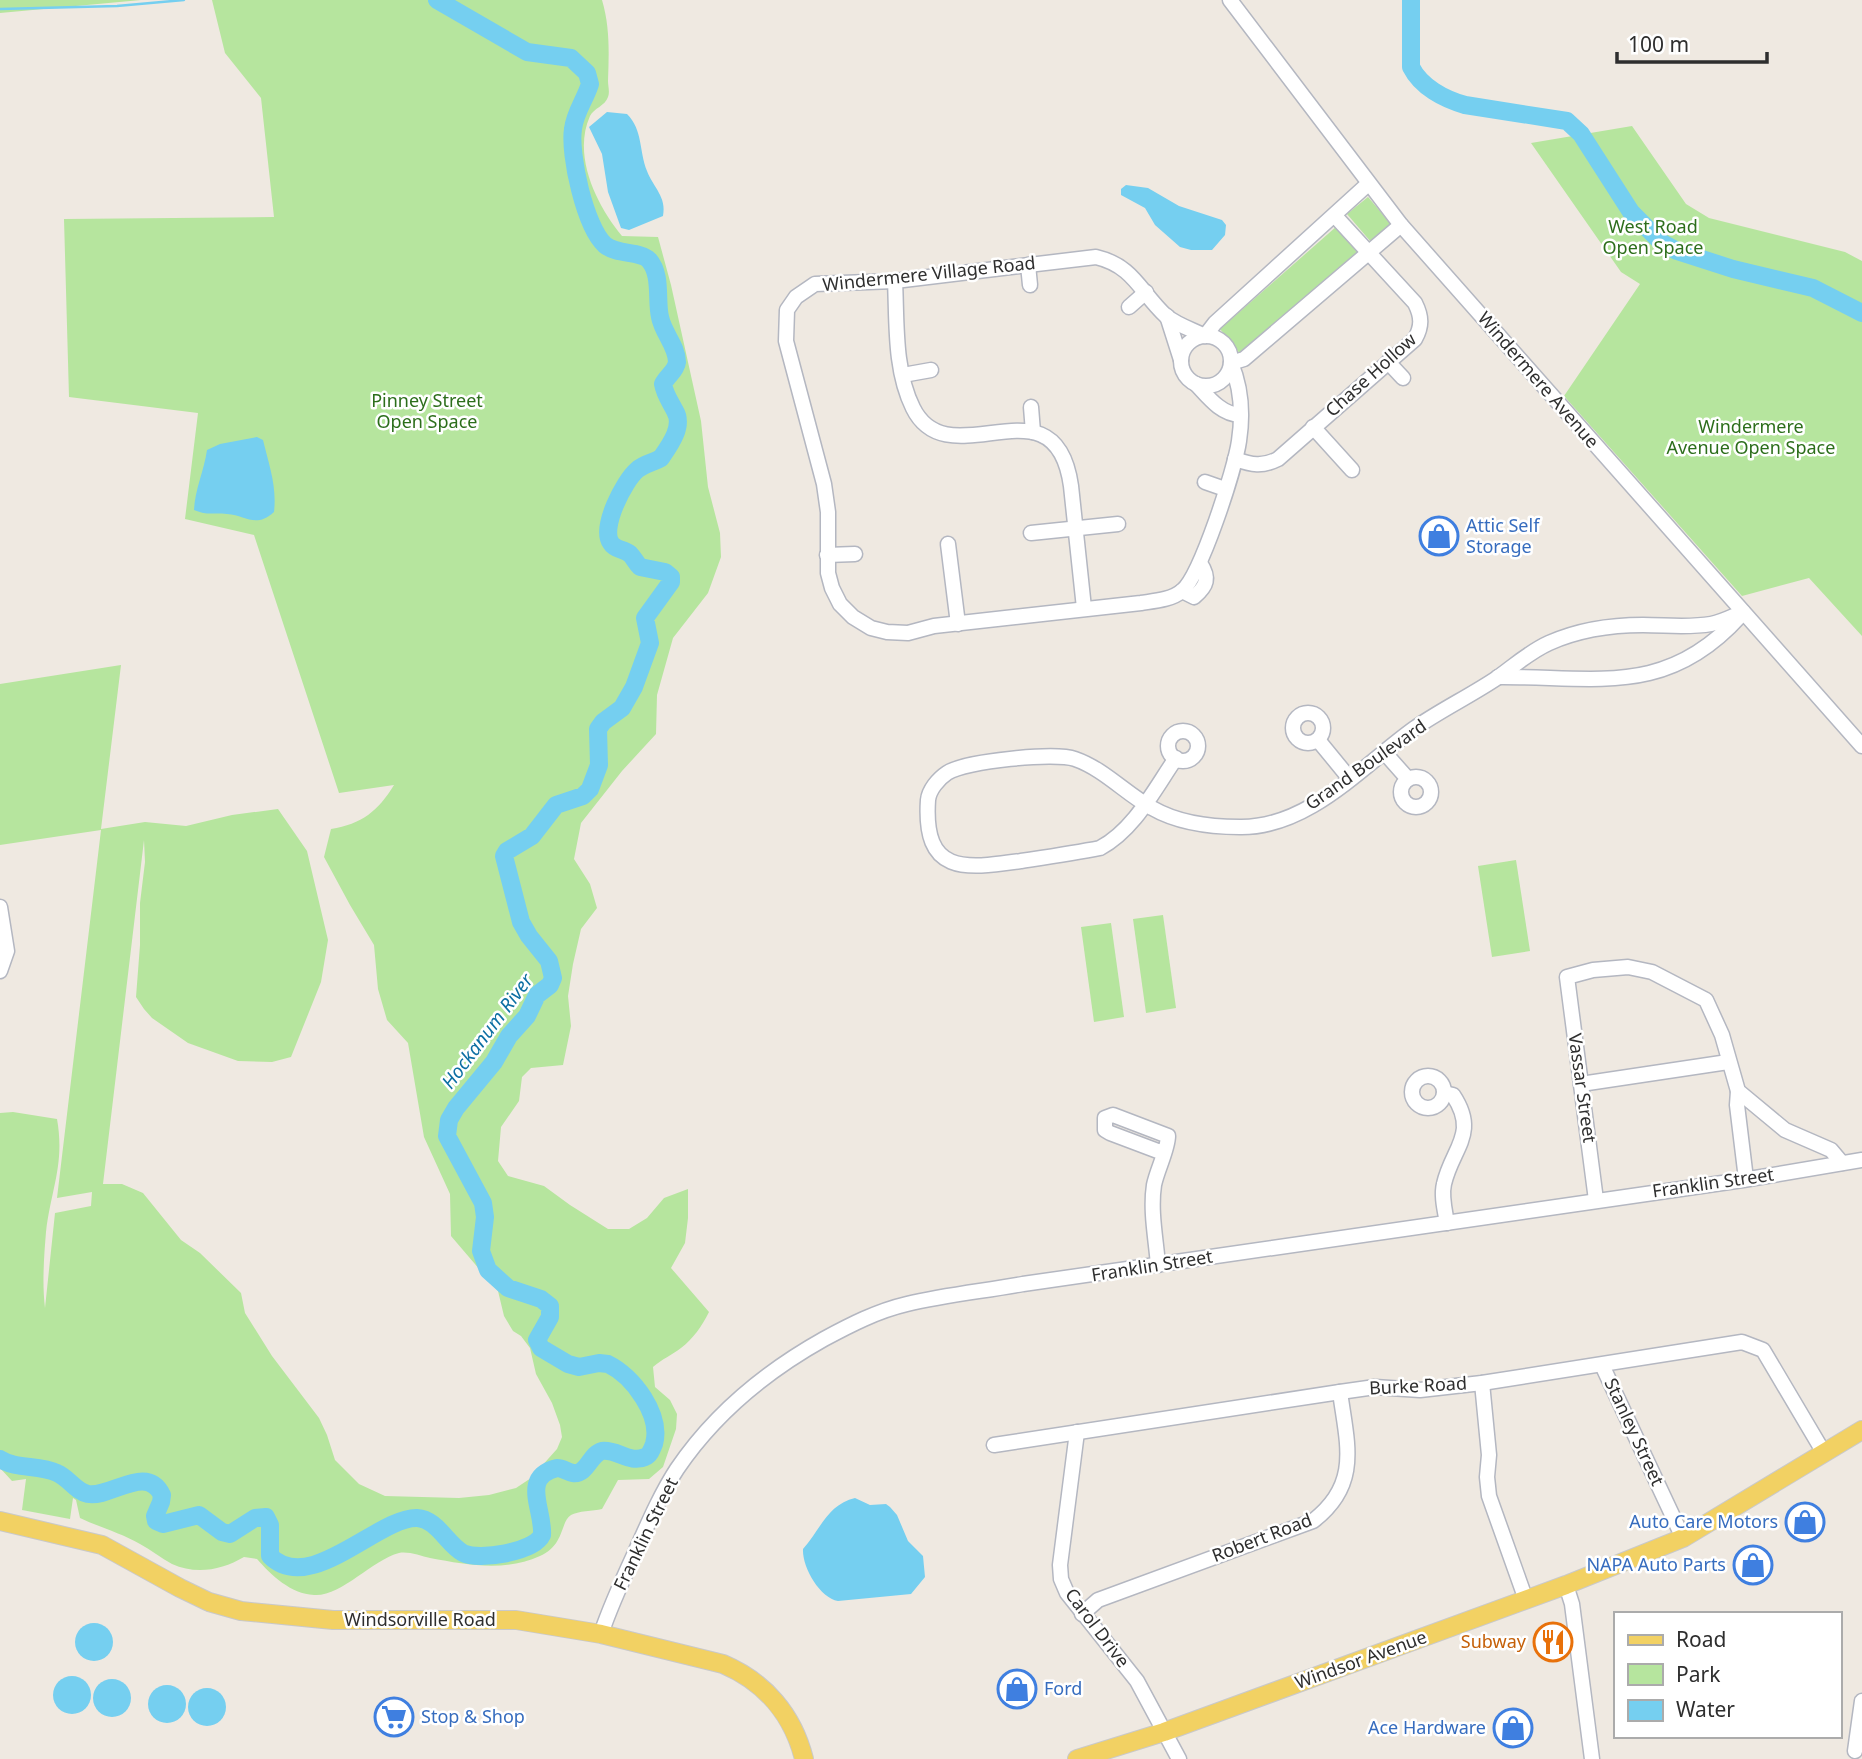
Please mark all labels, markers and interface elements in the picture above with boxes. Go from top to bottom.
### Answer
scale bar [1617,21,1768,65]
text: 100 m [1628,30,1689,58]
park label: West Road Open Space [1603,214,1703,259]
street label: Windermere Village Road [821,250,1037,296]
street label: Windermere Avenue [1473,306,1605,453]
street label: Chase Hollow [1320,327,1421,421]
park label: Pinney Street Open Space [371,388,483,433]
park label: Windermere Avenue Open Space [1667,414,1835,459]
place label: Attic Self Storage [1466,513,1540,558]
shop icon: Attic Self Storage [1418,515,1460,557]
street label: Grand Boulevard [1300,713,1431,815]
water label: Hockanum River [435,967,540,1094]
street label: Vassar Street [1563,1032,1603,1145]
street label: Franklin Street [1650,1162,1776,1202]
street label: Franklin Street [1089,1243,1215,1286]
street label: Burke Road [1368,1370,1467,1400]
street label: Stanley Street [1599,1374,1671,1490]
street label: Franklin Street [607,1473,683,1594]
shop icon: Auto Care Motors [1784,1501,1826,1543]
street label: Robert Road [1208,1507,1315,1567]
place label: Auto Care Motors [1629,1509,1778,1533]
shop icon: NAPA Auto Parts [1732,1544,1774,1586]
place label: NAPA Auto Parts [1586,1552,1726,1576]
street label: Carol Drive [1060,1583,1135,1672]
street label: Windsorville Road [344,1607,496,1631]
legend [1614,1612,1841,1738]
restaurant icon: Subway [1532,1621,1574,1663]
street label: Windsor Avenue [1292,1624,1430,1694]
text: Road [1676,1625,1726,1653]
place label: Subway [1461,1629,1527,1653]
text: Park [1676,1660,1721,1688]
shop icon: Ford [996,1668,1038,1710]
place label: Ford [1044,1676,1082,1700]
text: Water [1676,1695,1735,1723]
supermarket icon: Stop & Shop [373,1696,415,1738]
place label: Stop & Shop [421,1704,525,1728]
shop icon: Ace Hardware [1492,1707,1534,1749]
place label: Ace Hardware [1368,1715,1486,1739]

